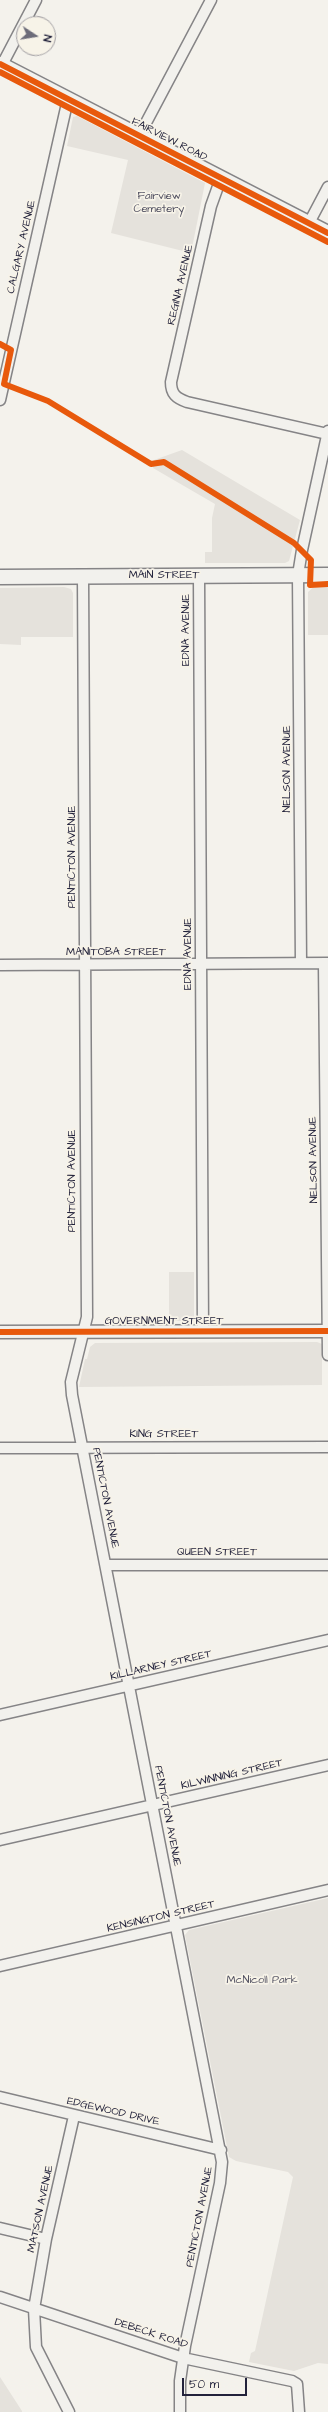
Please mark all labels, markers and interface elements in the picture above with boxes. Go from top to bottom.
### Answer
north arrow [16,16,56,56]
text: N [39,33,55,43]
street label: FAIRVIEW ROAD [129,115,209,165]
park label: Fairview Cemetery [134,190,184,216]
street label: CALGARY AVENUE [5,199,39,295]
street label: REGINA AVENUE [165,244,197,326]
street label: MAIN STREET [129,569,199,583]
street label: EDNA AVENUE [180,594,194,666]
street label: NELSON AVENUE [281,726,295,812]
street label: PENTICTON AVENUE [66,806,80,908]
street label: EDNA AVENUE [182,918,196,990]
street label: MANITOBA STREET [66,946,166,960]
street label: NELSON AVENUE [307,1116,321,1204]
street label: PENTICTON AVENUE [66,1130,80,1232]
street label: GOVERNMENT STREET [105,1315,223,1329]
street label: KING STREET [130,1428,198,1442]
street label: PENTICTON AVENUE [89,1447,121,1549]
street label: QUEEN STREET [177,1546,257,1560]
street label: KILLARNEY STREET [109,1648,213,1684]
street label: KILWINNING STREET [180,1757,284,1793]
street label: PENTICTON AVENUE [151,1765,183,1867]
street label: KENSINGTON STREET [106,1898,216,1936]
park label: McNicoll Park [226,1974,298,1988]
street label: EDGEWOOD DRIVE [66,2095,160,2129]
street label: MATSON AVENUE [25,2164,57,2254]
street label: PENTICTON AVENUE [184,2166,216,2268]
street label: DEBECK ROAD [113,2316,189,2352]
scale bar [184,2370,249,2396]
text: 50 m [189,2376,219,2393]

